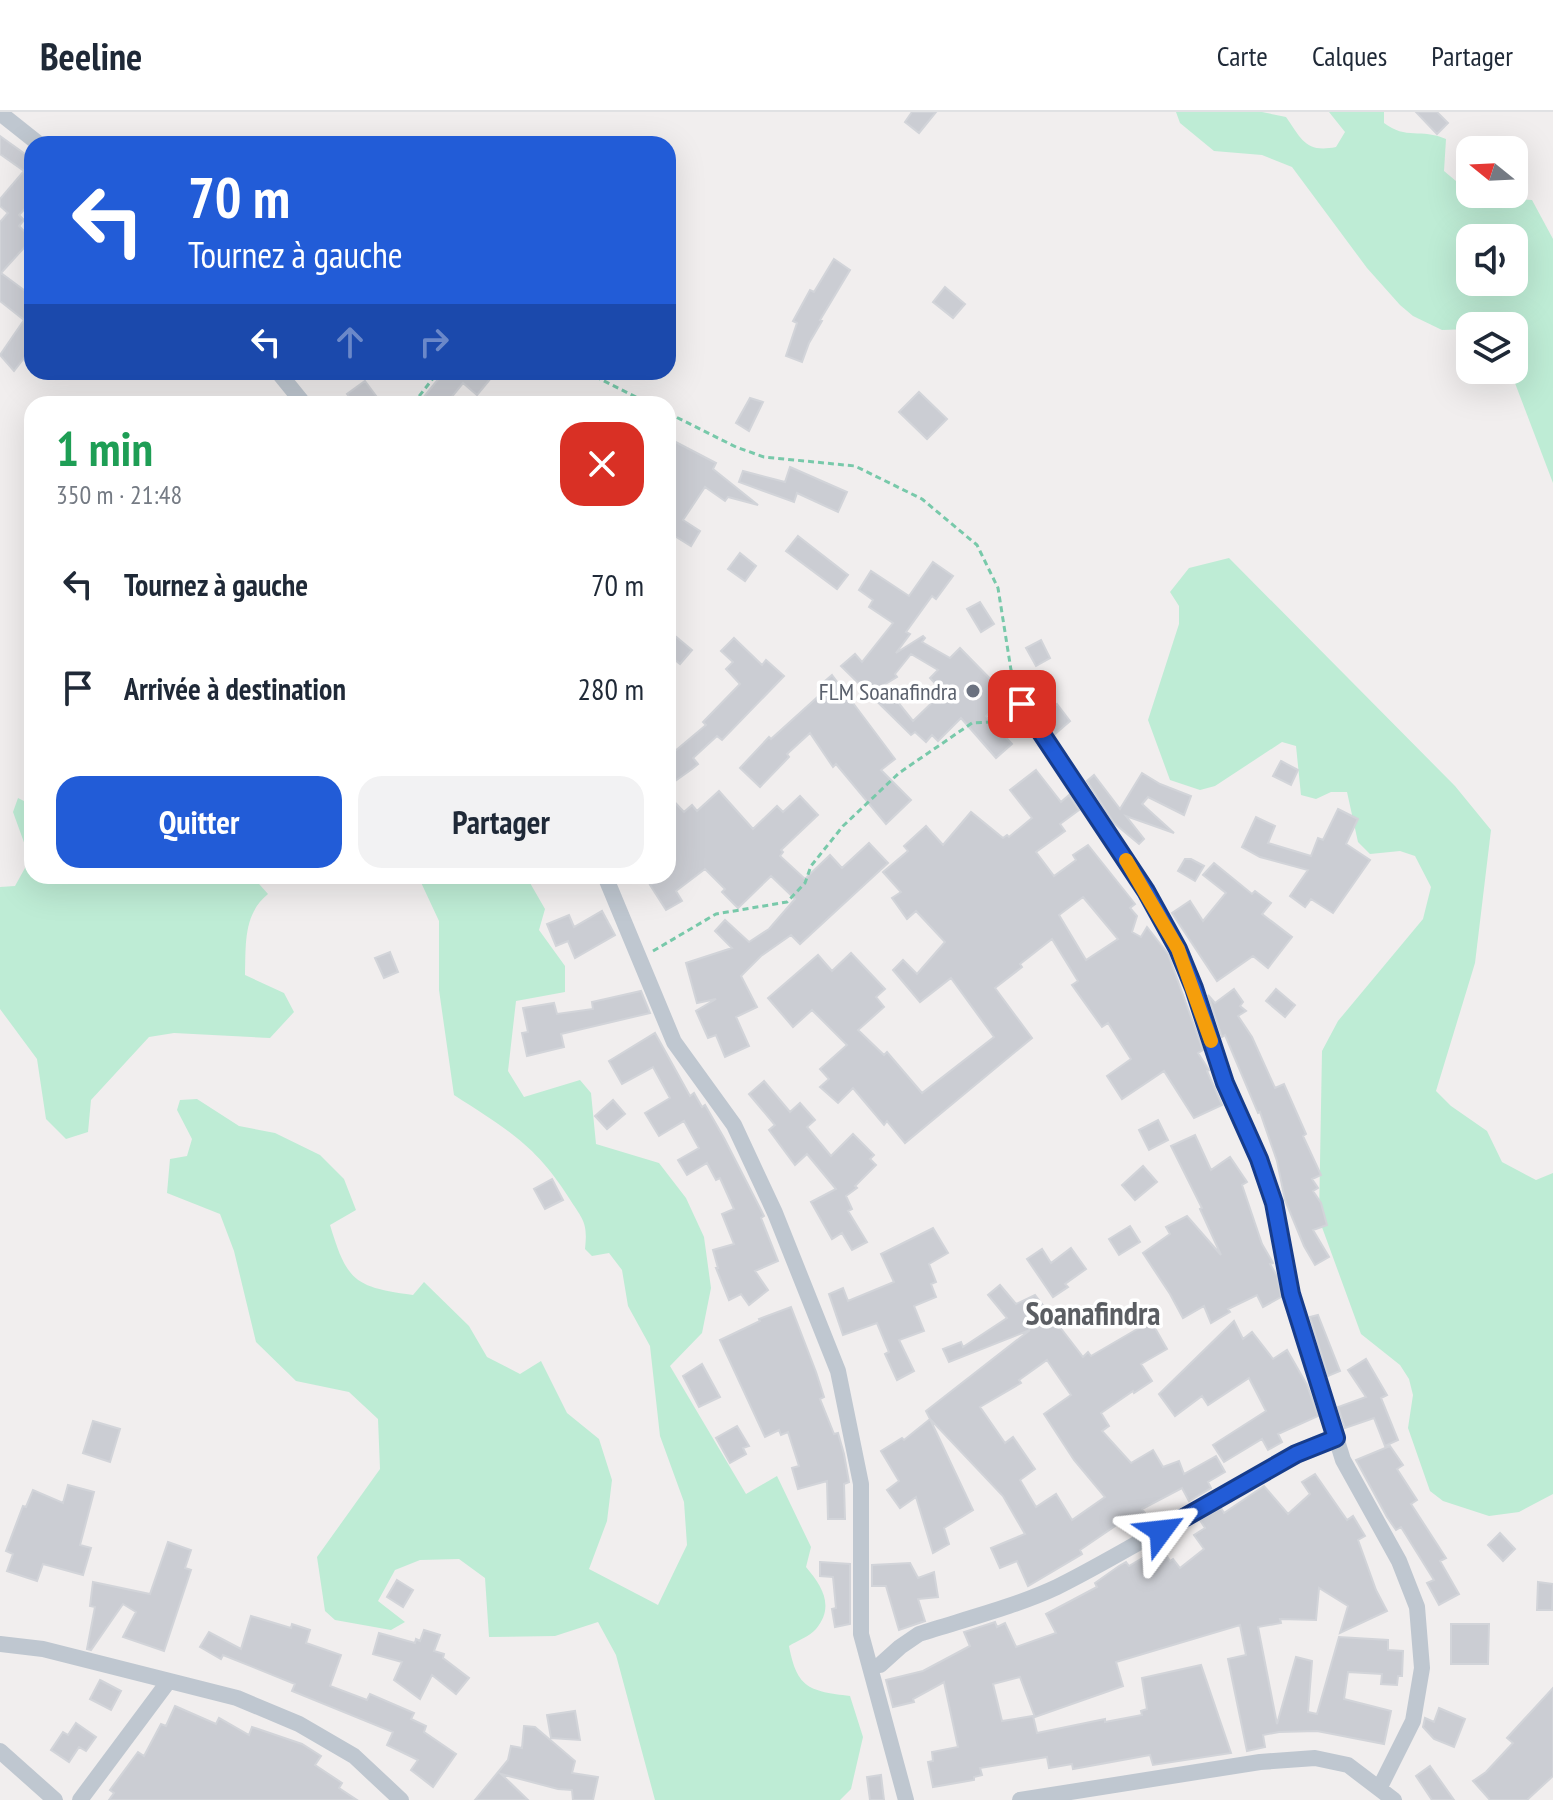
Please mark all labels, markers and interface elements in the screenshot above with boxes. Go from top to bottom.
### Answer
text: Beeline [40,31,142,80]
text: Carte [1217,37,1268,74]
text: Calques [1312,37,1387,74]
text: Partager [1431,37,1513,74]
north arrow [1456,136,1528,208]
map controls [1456,136,1528,384]
text: 70 m [188,161,290,233]
icon: left [56,168,160,272]
button: sound [1456,224,1528,296]
text: Tournez à gauche [188,231,403,278]
button: layers [1456,312,1528,384]
icon: left [244,320,288,364]
icon: ahead [328,320,372,364]
icon: right [412,320,456,364]
text: 1 min [56,417,153,479]
button: close [560,422,644,506]
text: 350 m · 21:48 [56,478,182,511]
icon: left [56,562,100,606]
text: Tournez à gauche [124,565,308,604]
text: 70 m [591,565,644,604]
icon: arrive [56,666,100,710]
text: Arrivée à destination [124,669,346,708]
text: 280 m [578,669,644,708]
pin [988,670,1056,738]
place label: FLM Soanafindra [819,676,957,707]
marker: FLM Soanafindra [964,682,982,700]
icon: arrive [1000,682,1044,726]
button: Quitter [56,776,342,868]
button: Partager [358,776,644,868]
district label: Soanafindra [1025,1292,1161,1334]
position arrow [1119,1489,1203,1573]

